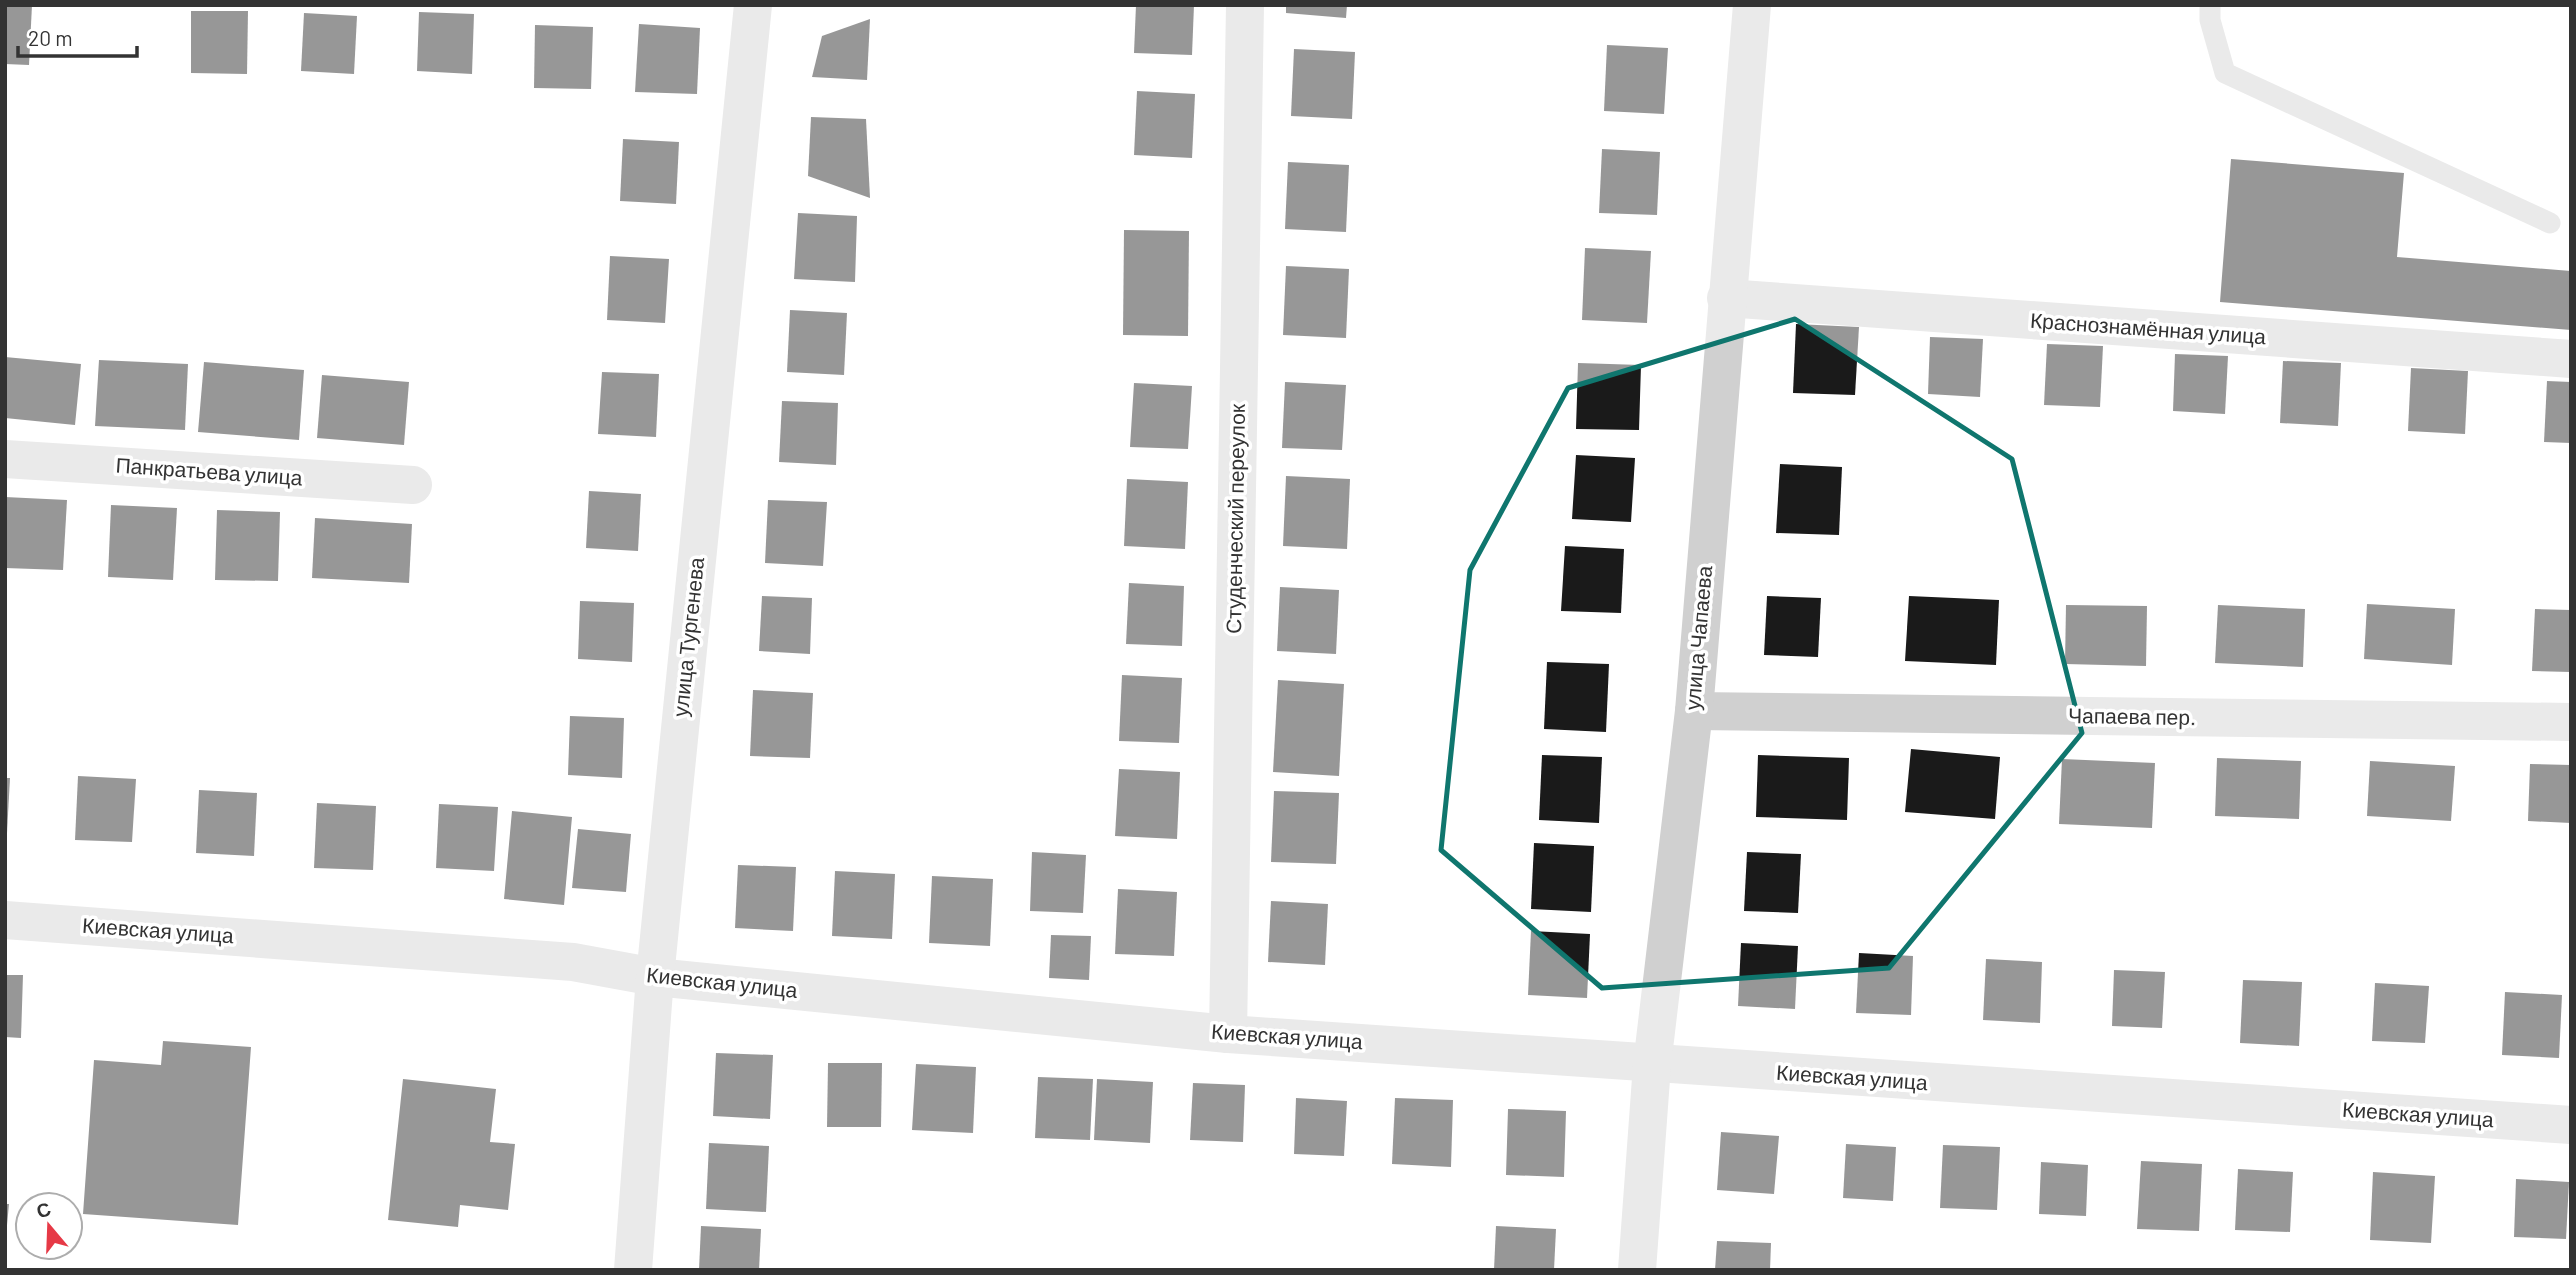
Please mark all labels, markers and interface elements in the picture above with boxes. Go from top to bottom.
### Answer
scale bar [18,14,136,58]
text: 20 m [28,25,73,50]
street label: Краснознамённая улица [2029,307,2267,348]
street label: Студенческий переулок [1220,403,1249,634]
street label: Панкратьева улица [115,452,304,490]
street label: улица Тургенева [667,556,708,718]
street label: улица Чапаева [1679,564,1716,711]
street label: Чапаева пер. [2068,702,2196,729]
street label: Киевская улица [82,912,235,947]
street label: Киевская улица [645,961,799,1002]
street label: Киевская улица [1211,1018,1364,1053]
street label: Киевская улица [1776,1059,1929,1094]
street label: Киевская улица [2342,1096,2495,1131]
north arrow [14,1191,84,1261]
text: С [33,1196,54,1223]

